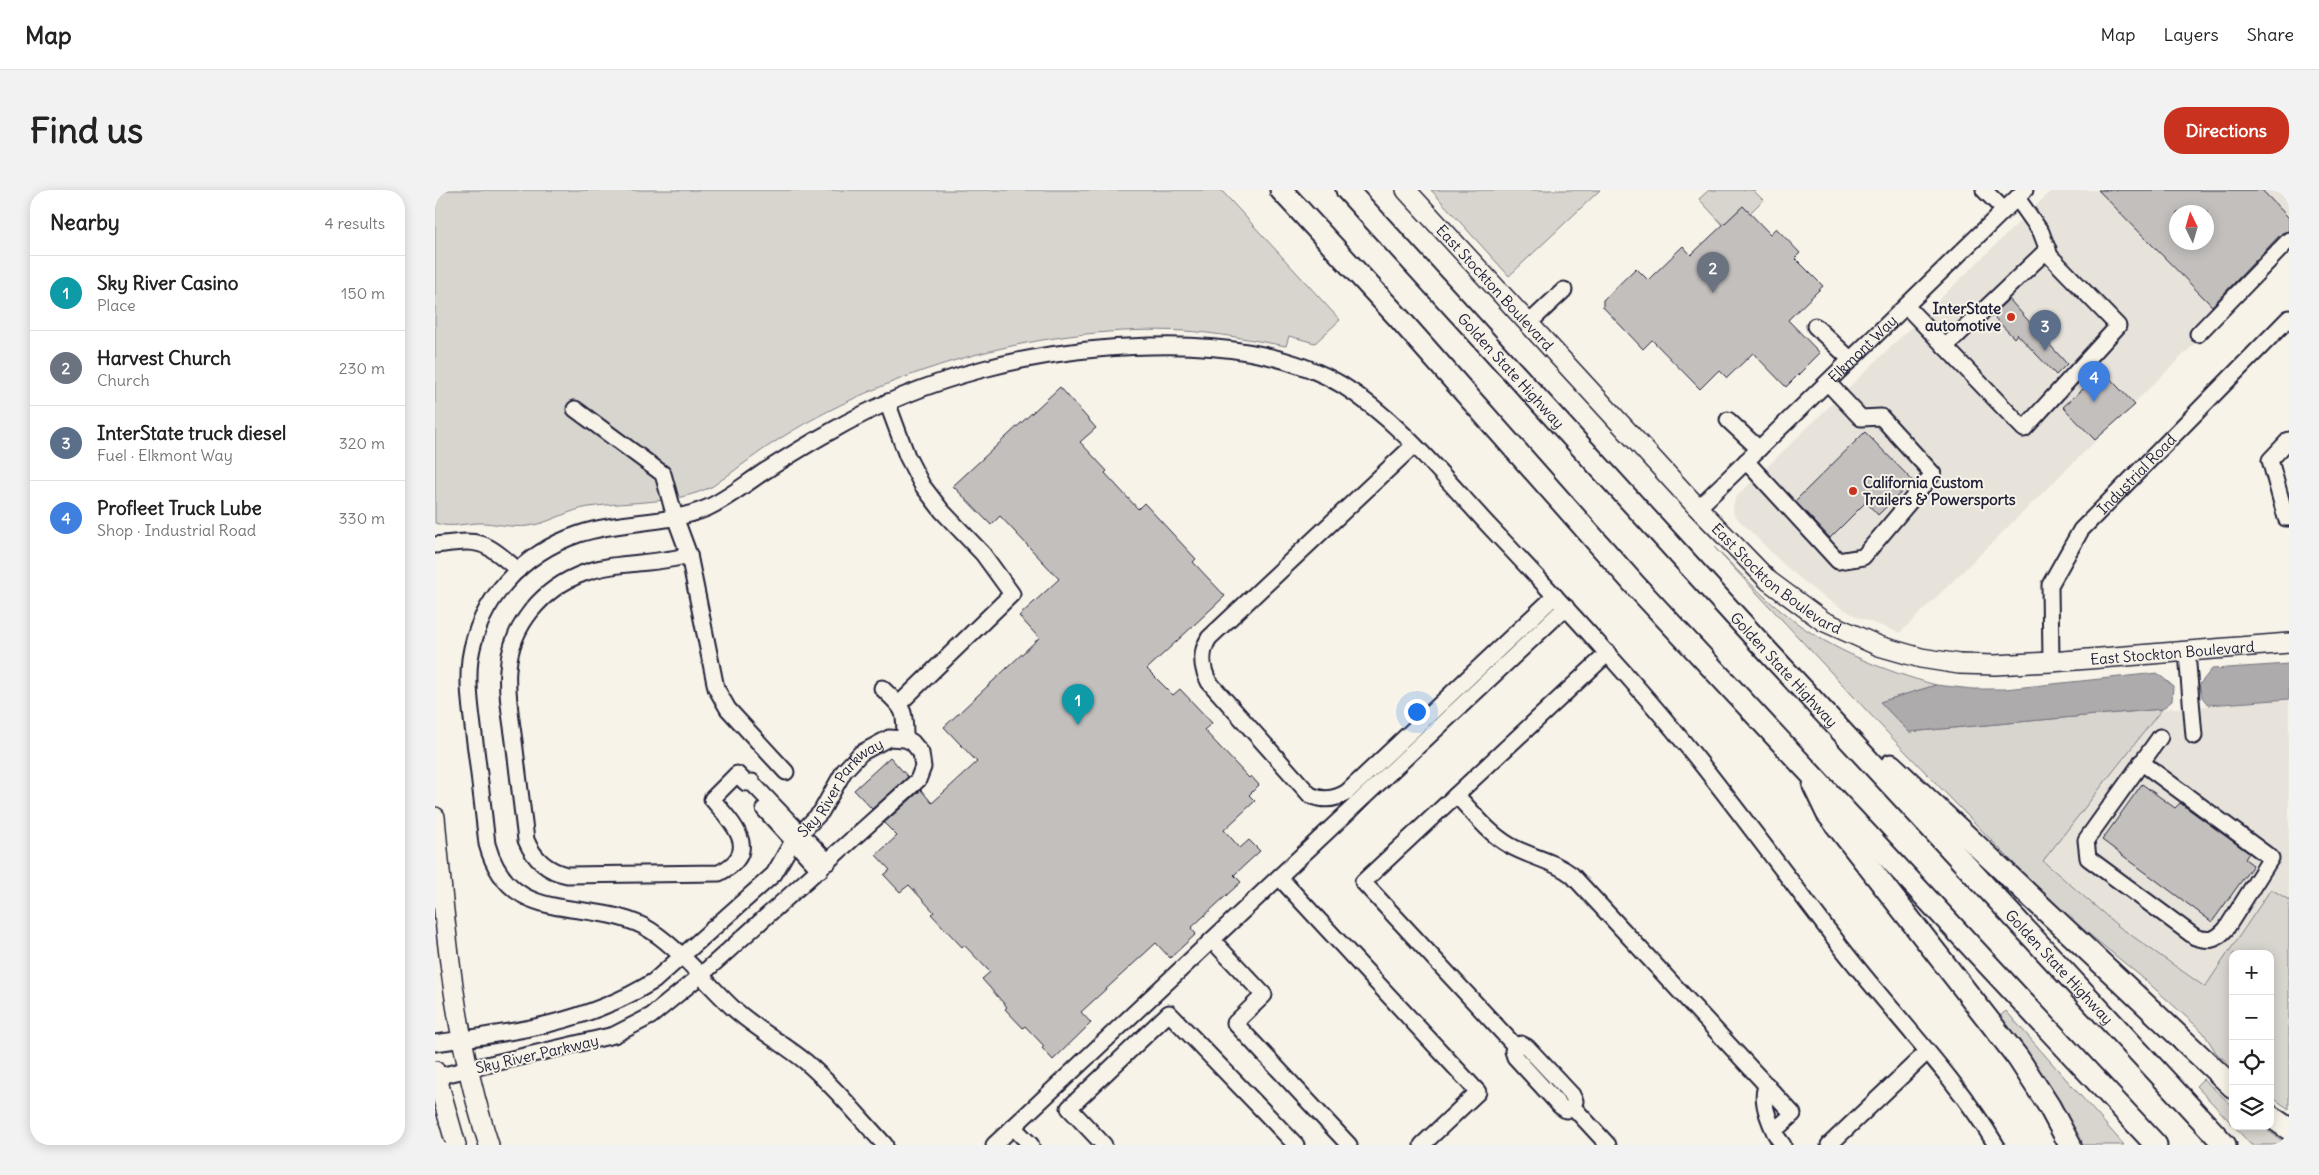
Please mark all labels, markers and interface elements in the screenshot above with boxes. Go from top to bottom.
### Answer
text: Map [25,20,72,50]
text: Map [2100,23,2135,46]
text: Layers [2163,23,2219,46]
text: Share [2247,23,2294,46]
button: Directions [2164,107,2289,154]
text: Find us [30,108,143,152]
north arrow [2169,205,2214,250]
text: Nearby [50,209,120,236]
text: 4 results [324,213,385,233]
street label: East Stockton Boulevard [1433,220,1558,354]
pin: 2 [1697,252,1729,293]
text: Sky River Casino [97,271,238,295]
text: 1 [63,283,69,303]
text: 150 m [341,283,385,303]
text: Place [97,295,136,315]
place label: InterState automotive [1925,299,2001,335]
street label: Golden State Highway [1454,309,1569,432]
pin: 3 [2029,310,2061,351]
street label: Elkmont Way [1824,311,1901,386]
marker: InterState automotive [2005,311,2017,323]
text: Harvest Church [97,346,231,370]
text: 2 [62,358,70,378]
text: 230 m [339,358,385,378]
pin: 4 [2078,361,2110,402]
text: Church [97,370,150,390]
text: InterState truck diesel [97,421,286,445]
street label: Industrial Road [2093,430,2180,518]
text: 3 [61,433,71,453]
text: 320 m [339,433,385,453]
text: Fuel · Elkmont Way [97,445,233,465]
place label: California Custom Trailers & Powersports [1863,473,2016,510]
marker: California Custom Trailers & Powersports [1847,485,1859,497]
text: Profleet Truck Lube [97,496,262,520]
text: 4 [61,508,71,528]
text: 330 m [338,508,385,528]
street label: East Stockton Boulevard [1708,519,1845,638]
text: Shop · Industrial Road [97,520,256,540]
street label: Golden State Highway [1727,608,1842,731]
street label: East Stockton Boulevard [2090,636,2255,668]
pin: 1 [1062,684,1094,725]
your location [1404,699,1430,725]
street label: Sky River Parkway [793,734,886,841]
street label: Golden State Highway [2002,905,2118,1028]
map controls [2229,950,2274,1130]
button: + [2229,950,2274,995]
button: − [2229,995,2274,1040]
street label: Sky River Parkway [474,1031,600,1077]
button: locate [2229,1040,2274,1085]
button: layers [2229,1085,2274,1130]

